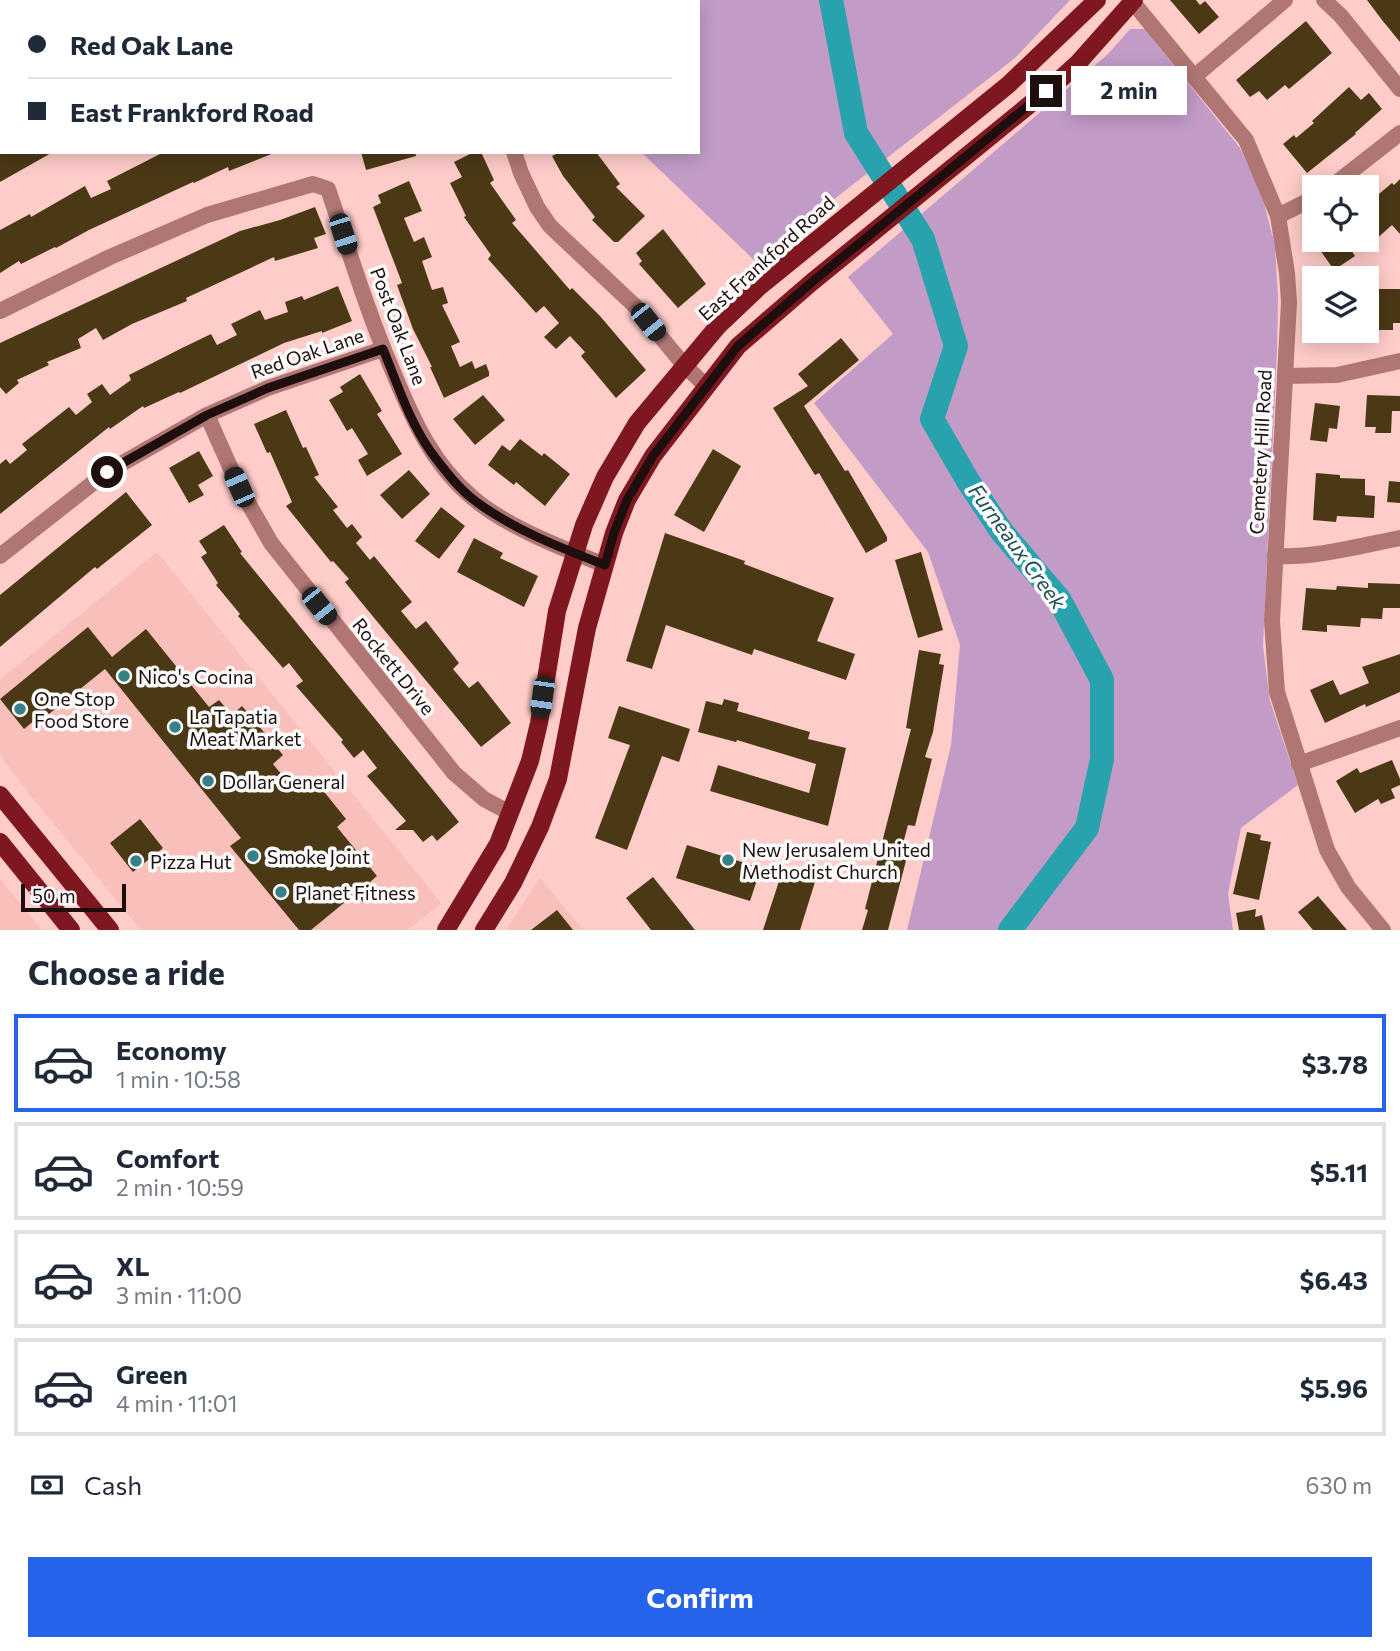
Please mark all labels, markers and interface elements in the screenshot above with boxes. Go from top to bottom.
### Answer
text: Red Oak Lane [70,29,233,60]
callout: 2 min [1070,66,1186,116]
route end [1030,75,1062,107]
text: 2 min [1100,76,1158,104]
text: East Frankford Road [70,96,314,127]
map controls [1302,175,1379,343]
button: locate [1302,175,1379,252]
street label: East Frankford Road [693,191,839,325]
car [327,211,360,257]
street label: Post Oak Lane [366,264,432,388]
button: layers [1302,266,1379,343]
car [627,299,670,345]
street label: Red Oak Lane [248,323,366,383]
street label: Cemetery Hill Road [1244,369,1276,535]
route start [91,456,123,488]
car [221,464,258,510]
water label: Furneaux Creek [964,478,1072,614]
car [298,583,341,629]
street label: Rockett Drive [348,613,440,719]
place label: Nico's Cocina [138,665,254,688]
marker: Nico's Cocina [116,668,132,684]
car [529,675,556,719]
place label: One Stop Food Store [34,687,129,732]
marker: One Stop Food Store [12,701,28,717]
place label: La Tapatia Meat Market [189,705,302,750]
marker: La Tapatia Meat Market [167,719,183,735]
place label: Dollar General [222,770,345,793]
marker: Dollar General [200,773,216,789]
place label: New Jerusalem United Methodist Church [742,838,931,883]
place label: Smoke Joint [267,845,370,868]
marker: Smoke Joint [245,848,261,864]
place label: Pizza Hut [150,850,232,873]
marker: New Jerusalem United Methodist Church [720,852,736,868]
marker: Pizza Hut [128,853,144,869]
scale bar [21,881,126,913]
place label: Planet Fitness [295,881,416,904]
text: 50 m [32,884,76,907]
marker: Planet Fitness [273,884,289,900]
text: Choose a ride [28,952,225,992]
icon: car [32,1032,95,1095]
text: Economy [116,1034,227,1065]
text: $3.78 [1301,1048,1368,1079]
text: 1 min · 10:58 [116,1065,241,1093]
icon: car [32,1140,95,1203]
text: Comfort [116,1142,219,1173]
text: $5.11 [1310,1156,1368,1187]
text: 2 min · 10:59 [116,1173,244,1201]
icon: car [32,1248,95,1311]
text: XL [116,1250,150,1281]
text: $6.43 [1300,1264,1368,1295]
text: 3 min · 11:00 [116,1281,242,1309]
icon: car [32,1356,95,1419]
text: Green [116,1358,188,1389]
text: $5.96 [1300,1372,1368,1403]
text: 4 min · 11:01 [116,1389,238,1417]
icon: cash [28,1466,66,1504]
text: Cash [84,1469,142,1500]
text: 630 m [1306,1471,1372,1499]
button: Confirm [28,1557,1372,1637]

